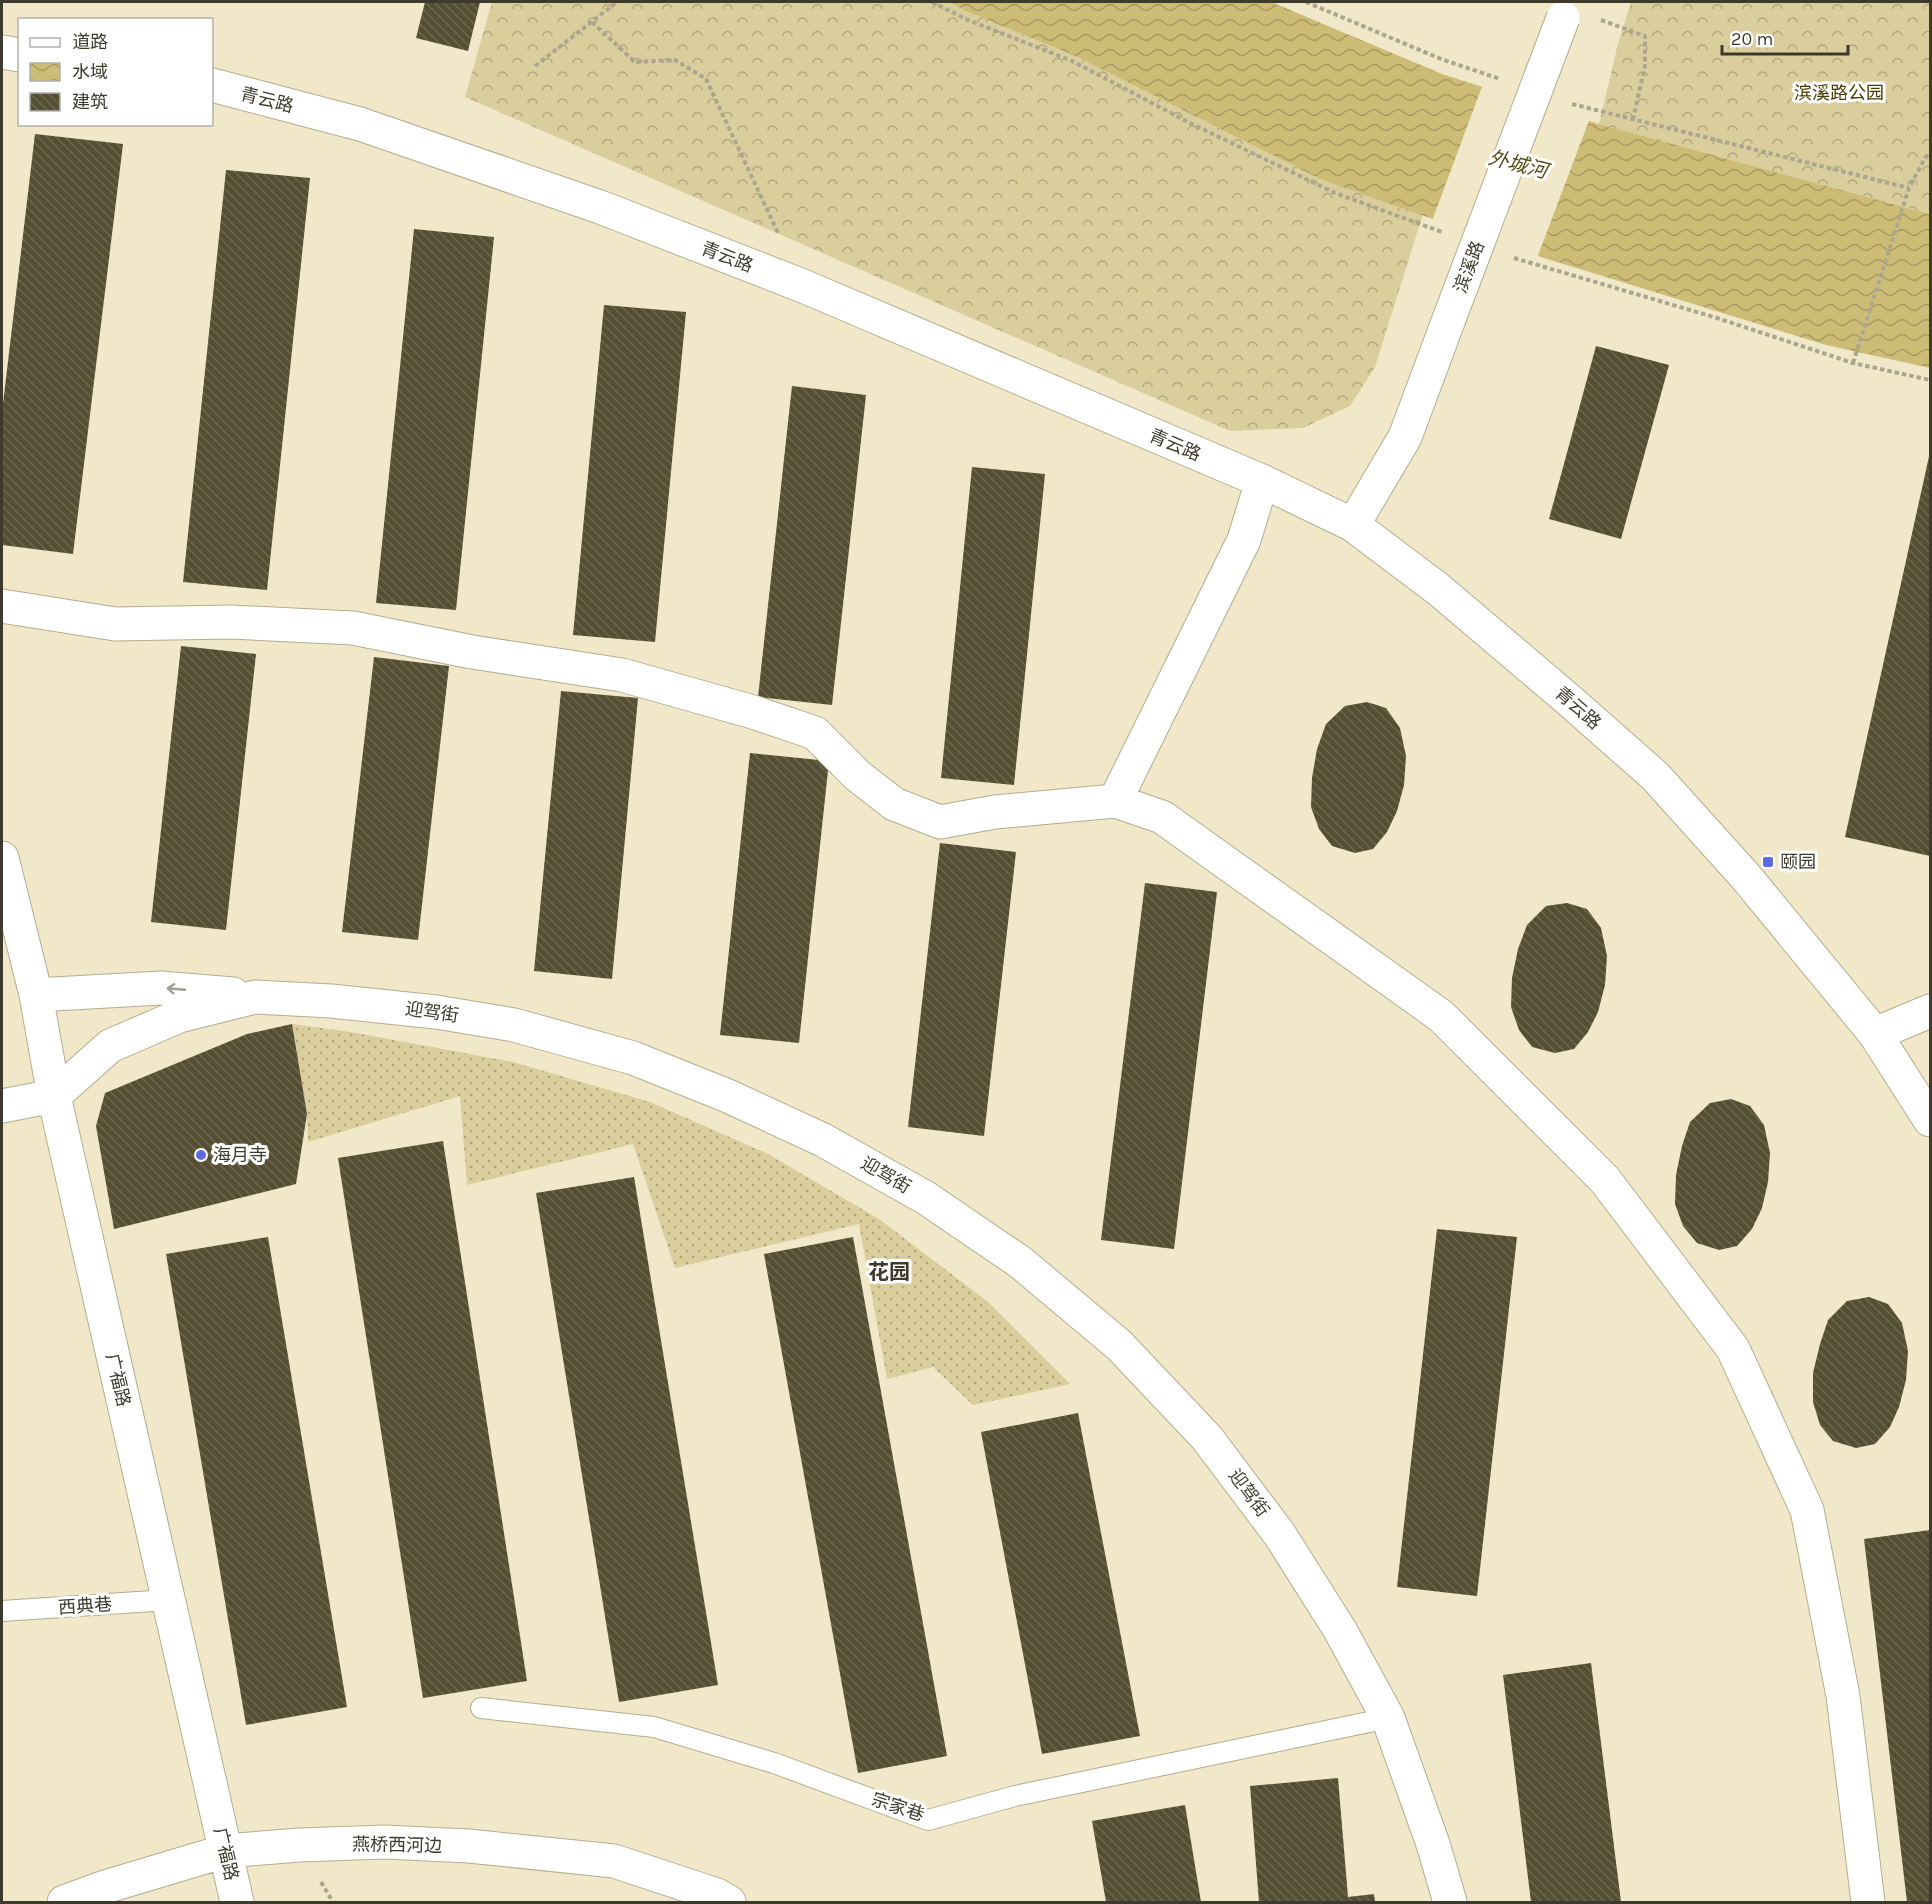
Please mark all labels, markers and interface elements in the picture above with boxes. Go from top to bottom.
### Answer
legend [18,18,213,126]
scale bar [1722,18,1848,56]
text: 20 m [1731,28,1773,50]
text: 道路 [72,31,108,53]
text: 水域 [72,61,108,83]
park label: 滨溪路公园 [1794,82,1884,104]
street label: 青云路 [238,83,296,117]
text: 建筑 [72,91,108,113]
water label: 外城河 [1486,146,1554,184]
street label: 青云路 [698,237,756,277]
street label: 滨溪路 [1449,238,1489,296]
street label: 青云路 [1146,424,1204,466]
street label: 青云路 [1550,682,1606,734]
place label: 颐园 [1780,851,1816,873]
marker: 颐园 [1761,855,1775,869]
one-way arrow [167,983,187,994]
street label: 迎驾街 [404,997,460,1027]
place label: 海月寺 [213,1144,267,1166]
marker: 海月寺 [194,1148,208,1162]
street label: 迎驾街 [857,1152,915,1198]
district label: 花园 [868,1260,910,1284]
street label: 广福路 [101,1351,135,1409]
street label: 迎驾街 [1224,1465,1274,1521]
street label: 西典巷 [57,1593,113,1619]
street label: 宗家巷 [869,1788,927,1826]
street label: 广福路 [209,1825,243,1883]
street label: 燕桥西河边 [352,1833,442,1857]

